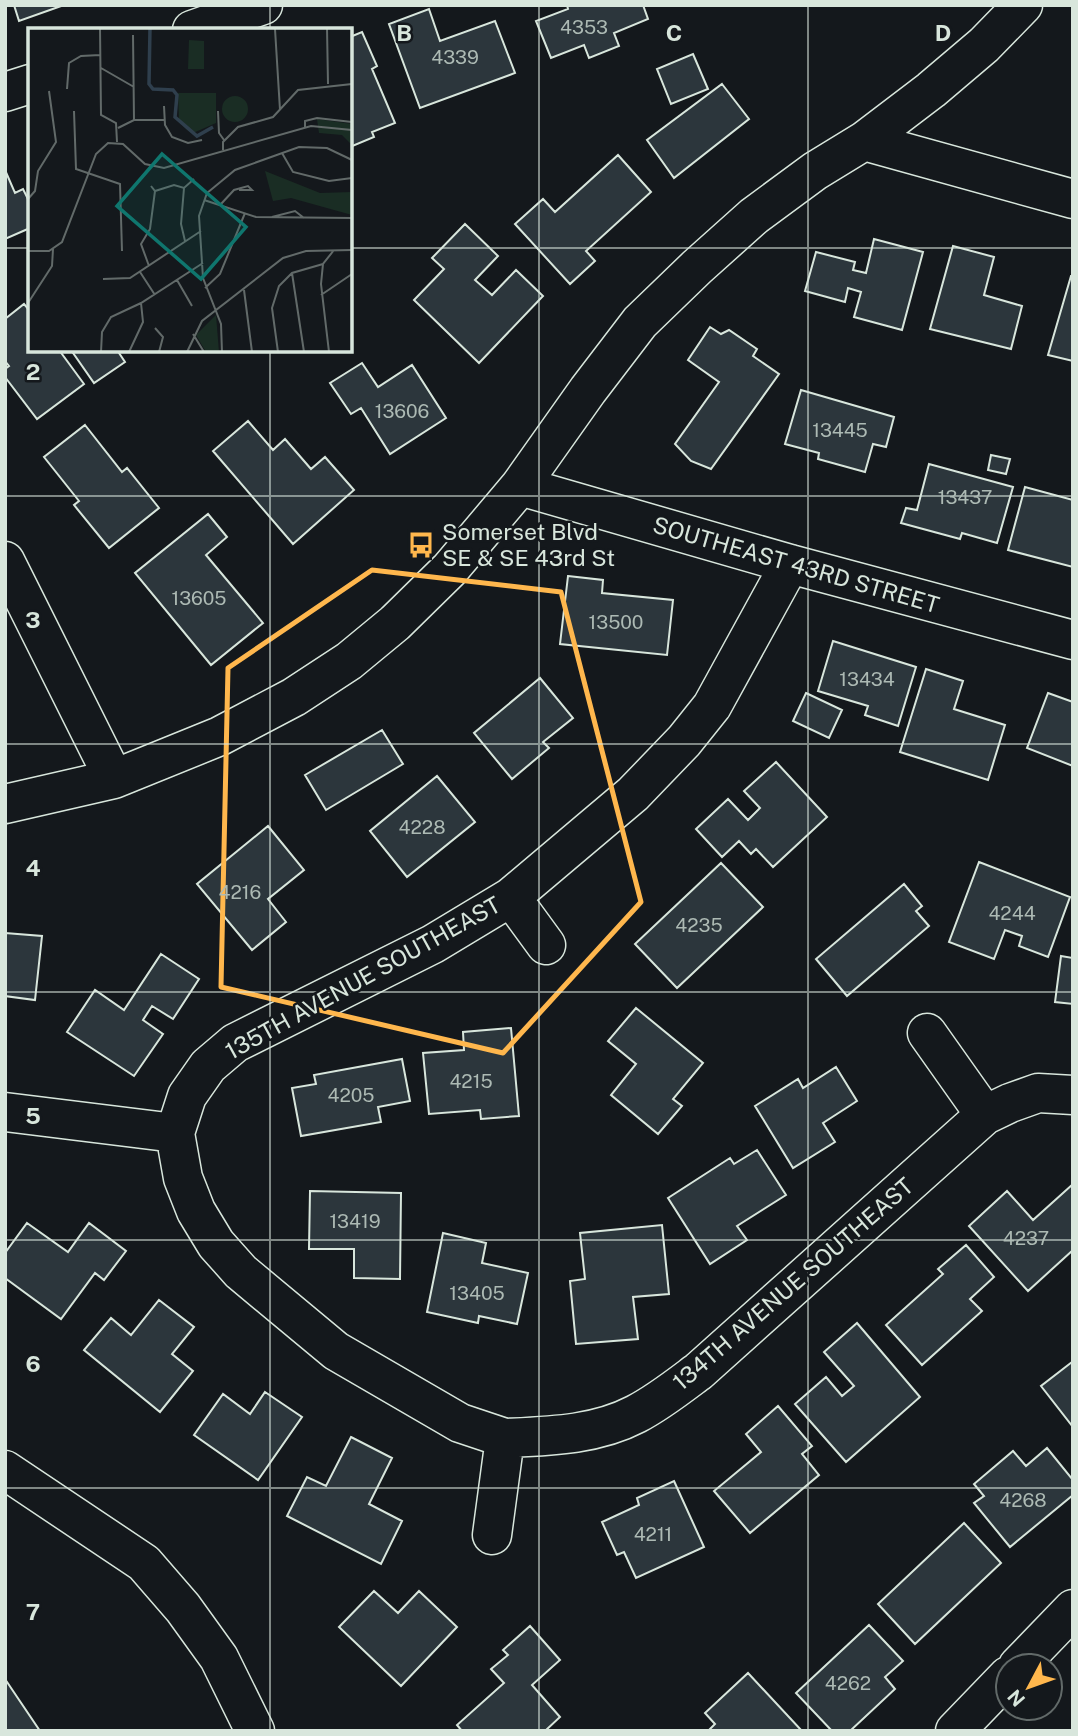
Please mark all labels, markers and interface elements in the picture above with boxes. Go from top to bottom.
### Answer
house number: 4353 [560,16,608,38]
text: B [396,19,412,46]
text: C [666,19,682,46]
text: D [935,19,951,46]
inset map [28,28,352,352]
house number: 4339 [431,46,479,68]
text: 2 [26,358,40,385]
house number: 13606 [375,400,429,422]
house number: 13445 [812,419,868,441]
house number: 13437 [938,486,992,508]
street label: SOUTHEAST 43RD STREET [650,511,943,618]
place label: Somerset Blvd SE & SE 43rd St [442,518,615,571]
bus stop icon: Somerset Blvd SE & SE 43rd St [406,530,436,560]
house number: 13605 [171,587,227,609]
text: 3 [25,606,41,633]
house number: 13500 [588,611,644,633]
house number: 13434 [839,668,895,690]
house number: 4228 [399,816,445,838]
text: 4 [25,854,41,881]
house number: 4216 [219,881,261,903]
street label: 135TH AVENUE SOUTHEAST [221,890,505,1065]
house number: 4244 [988,902,1036,924]
house number: 4235 [675,914,723,936]
house number: 4215 [449,1070,493,1092]
house number: 4205 [327,1084,375,1106]
text: 5 [25,1102,41,1129]
street label: 134TH AVENUE SOUTHEAST [667,1172,919,1395]
house number: 13419 [329,1210,381,1232]
house number: 4237 [1003,1227,1049,1249]
house number: 13405 [449,1282,505,1304]
text: 6 [25,1350,41,1377]
house number: 4268 [999,1489,1047,1511]
house number: 4211 [634,1523,672,1545]
text: 7 [26,1598,40,1625]
north arrow [994,1652,1064,1722]
house number: 4262 [825,1672,871,1694]
text: N [1003,1685,1029,1711]

